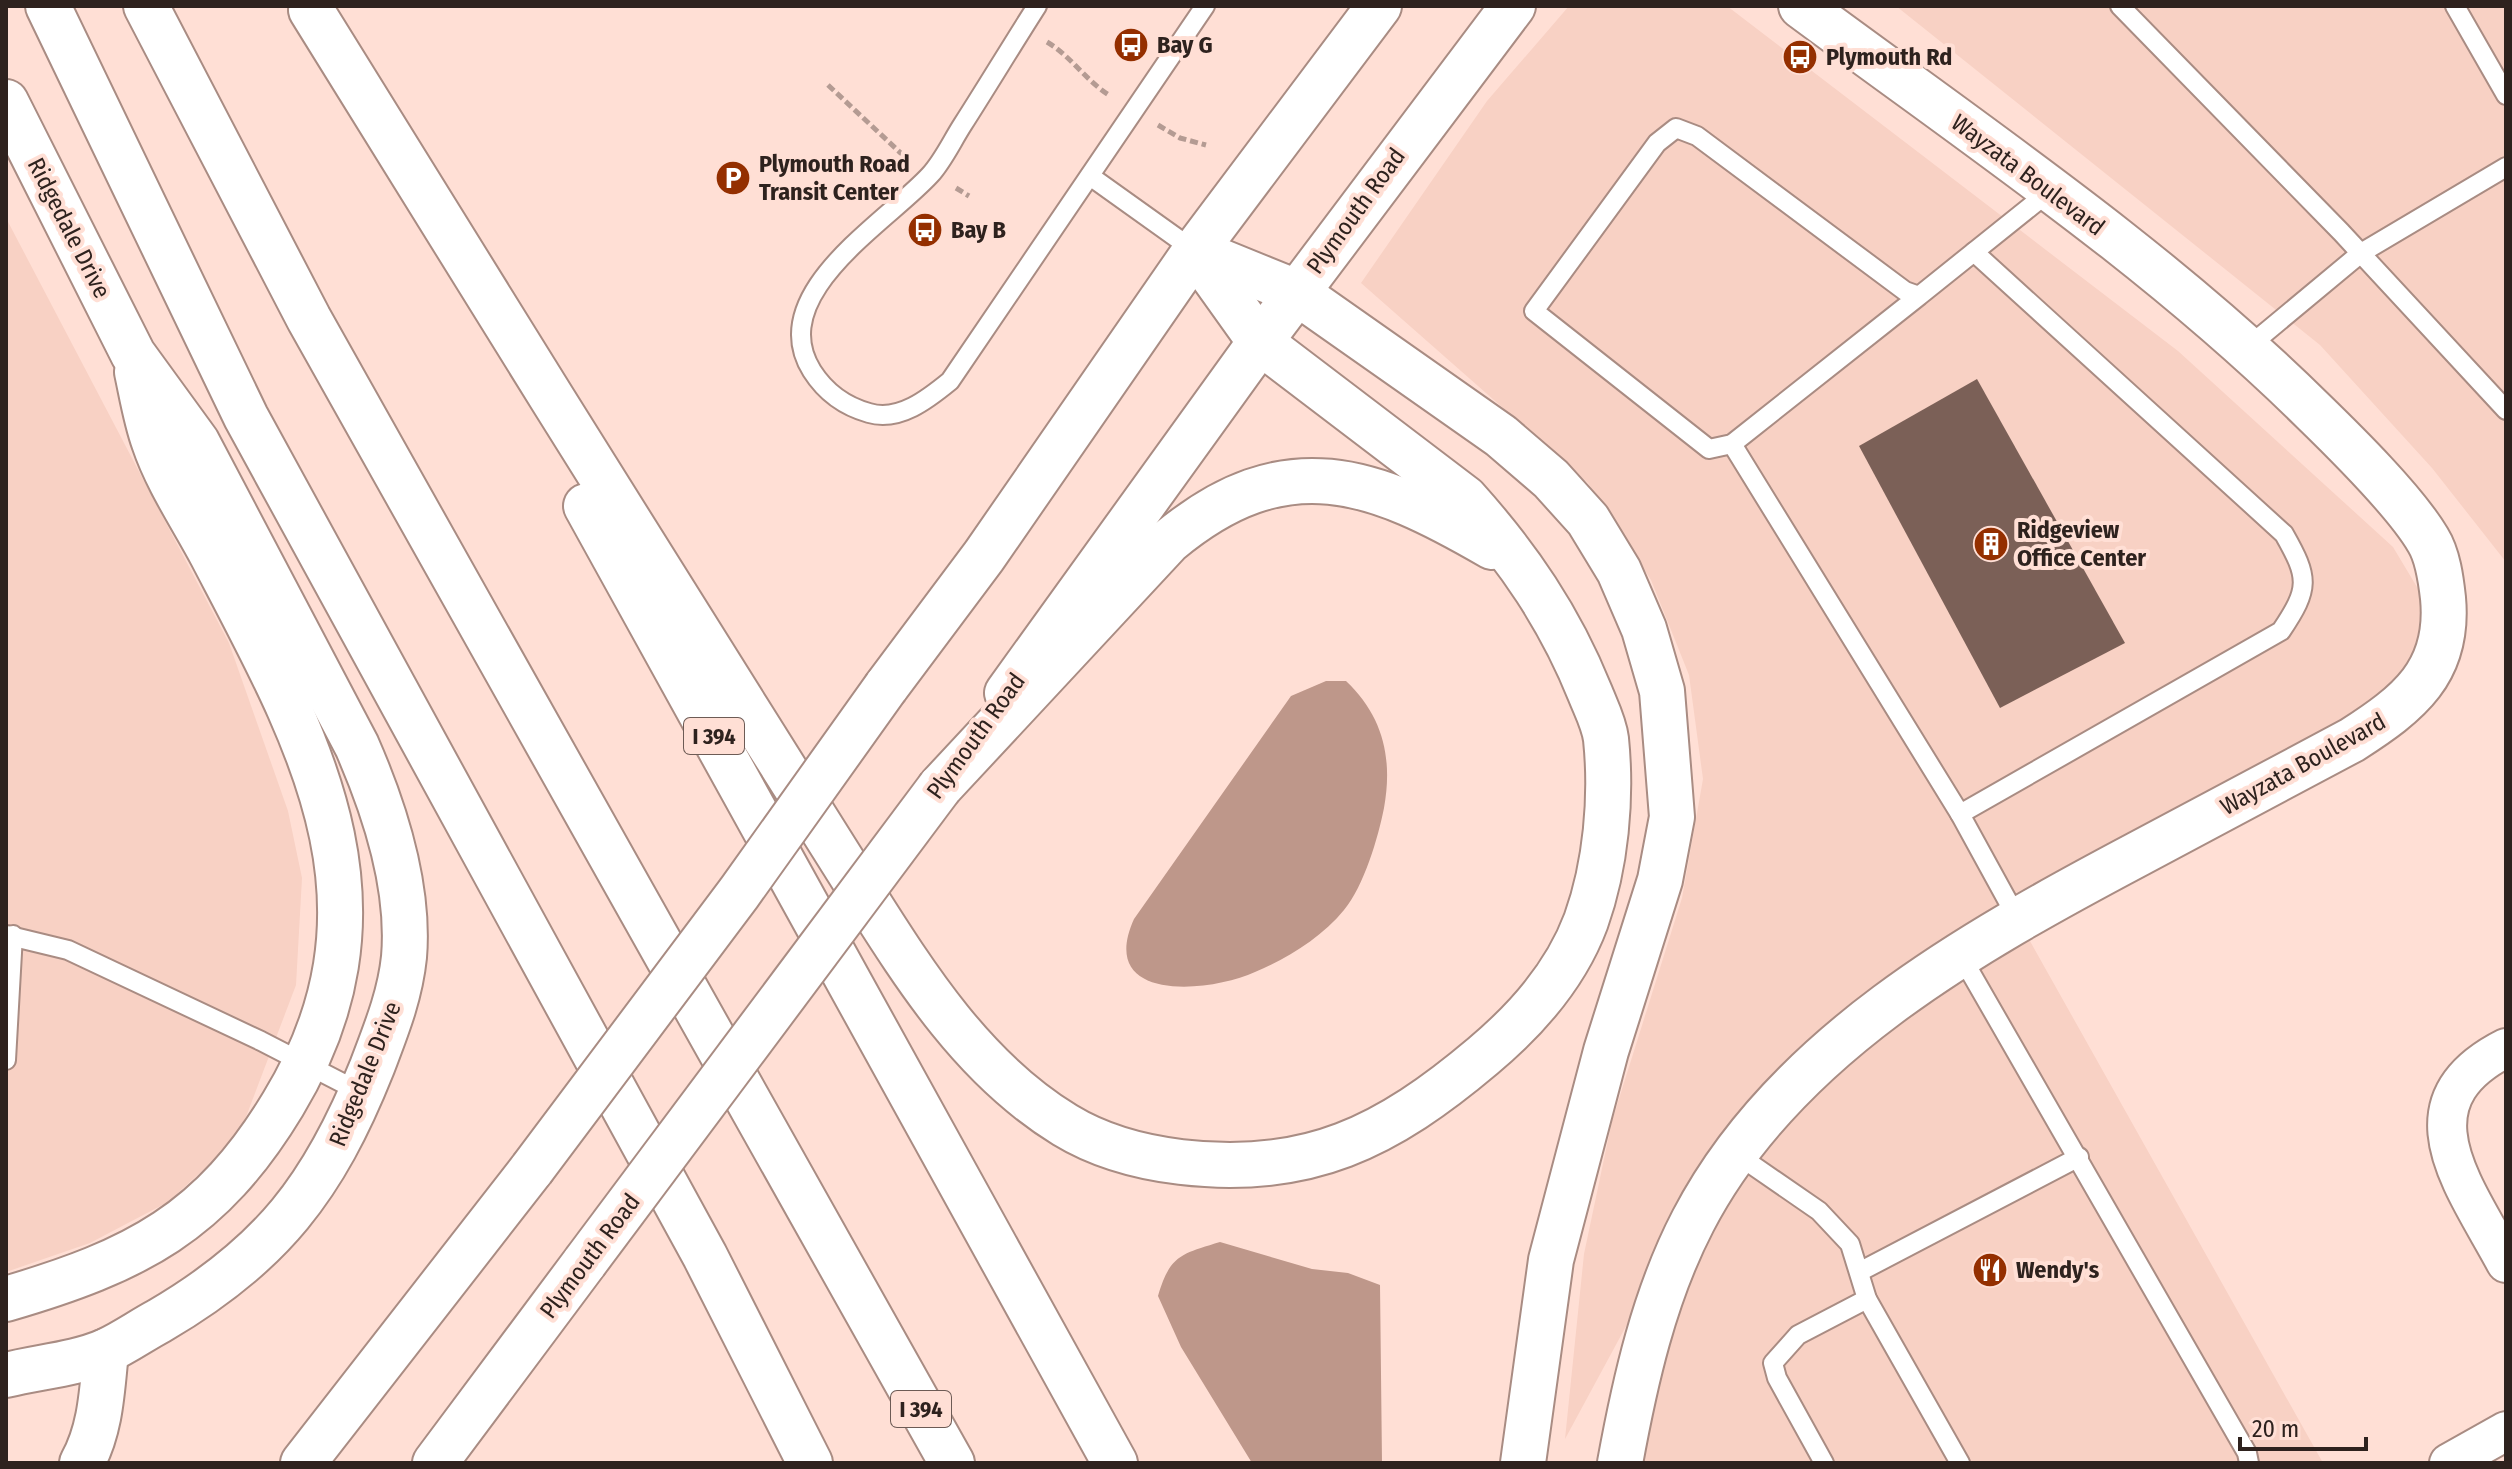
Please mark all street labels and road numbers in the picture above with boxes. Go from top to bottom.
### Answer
street label: Wayzata Boulevard [1946,108,2110,242]
street label: Plymouth Road [1301,143,1411,279]
street label: Ridgedale Drive [22,153,116,303]
street label: Plymouth Road [921,668,1031,804]
street label: Wayzata Boulevard [2216,707,2390,821]
road number: I 394 [684,718,744,754]
street label: Ridgedale Drive [323,998,407,1150]
street label: Plymouth Road [534,1188,646,1324]
road number: I 394 [891,1391,951,1427]

